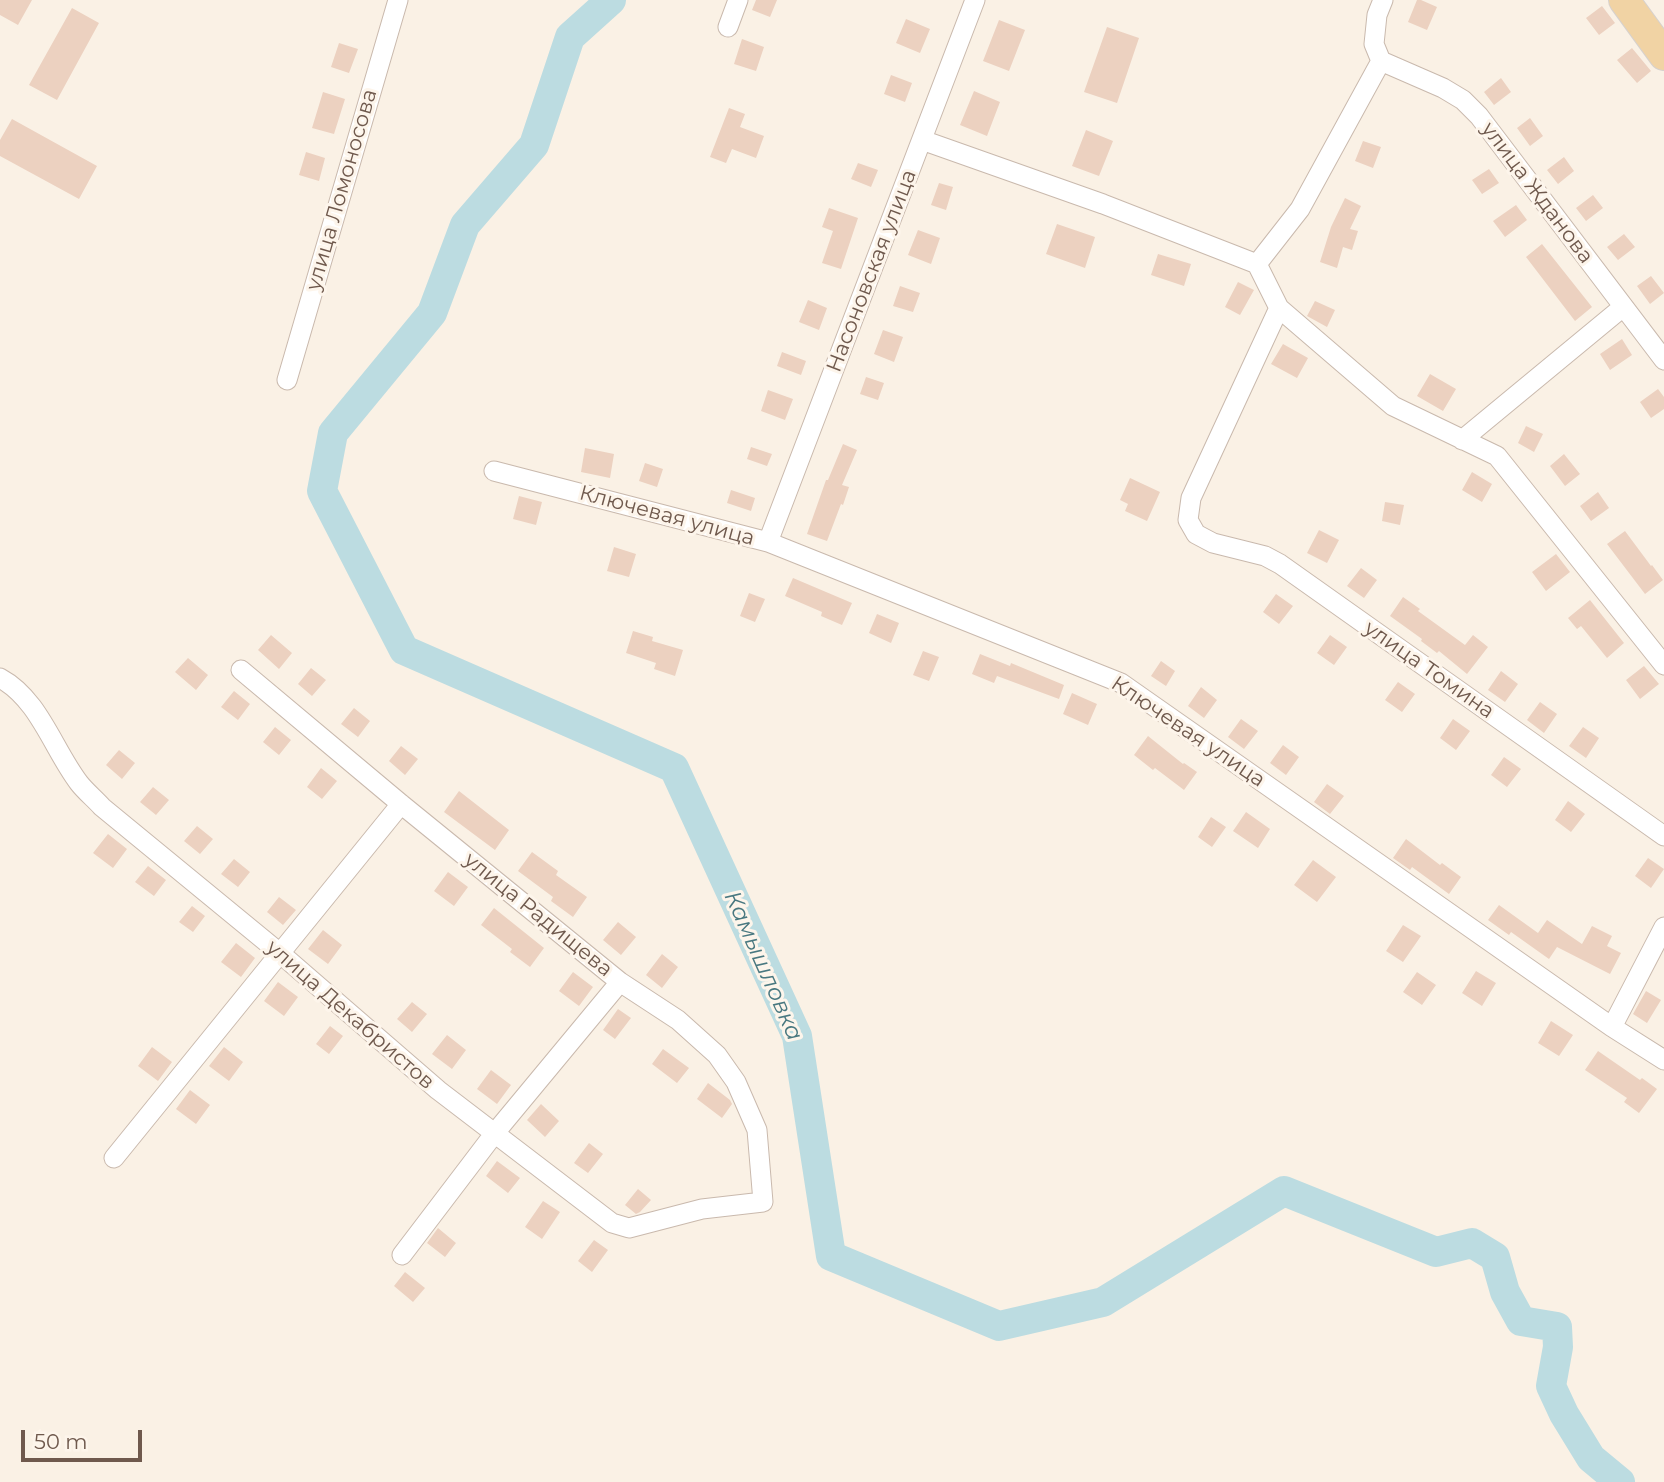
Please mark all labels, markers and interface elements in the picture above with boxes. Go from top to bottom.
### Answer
street label: улица Ломоносова [301,86,383,294]
street label: улица Жданова [1476,117,1598,269]
street label: Насоновская улица [822,166,922,376]
street label: Ключевая улица [577,481,757,551]
street label: улица Томина [1359,616,1499,724]
street label: Ключевая улица [1106,671,1270,793]
street label: улица Радищева [459,847,617,983]
water label: Камышловка [718,887,808,1045]
street label: улица Декабристов [261,935,439,1095]
scale bar [24,1416,145,1460]
text: 50 m [34,1429,88,1454]

